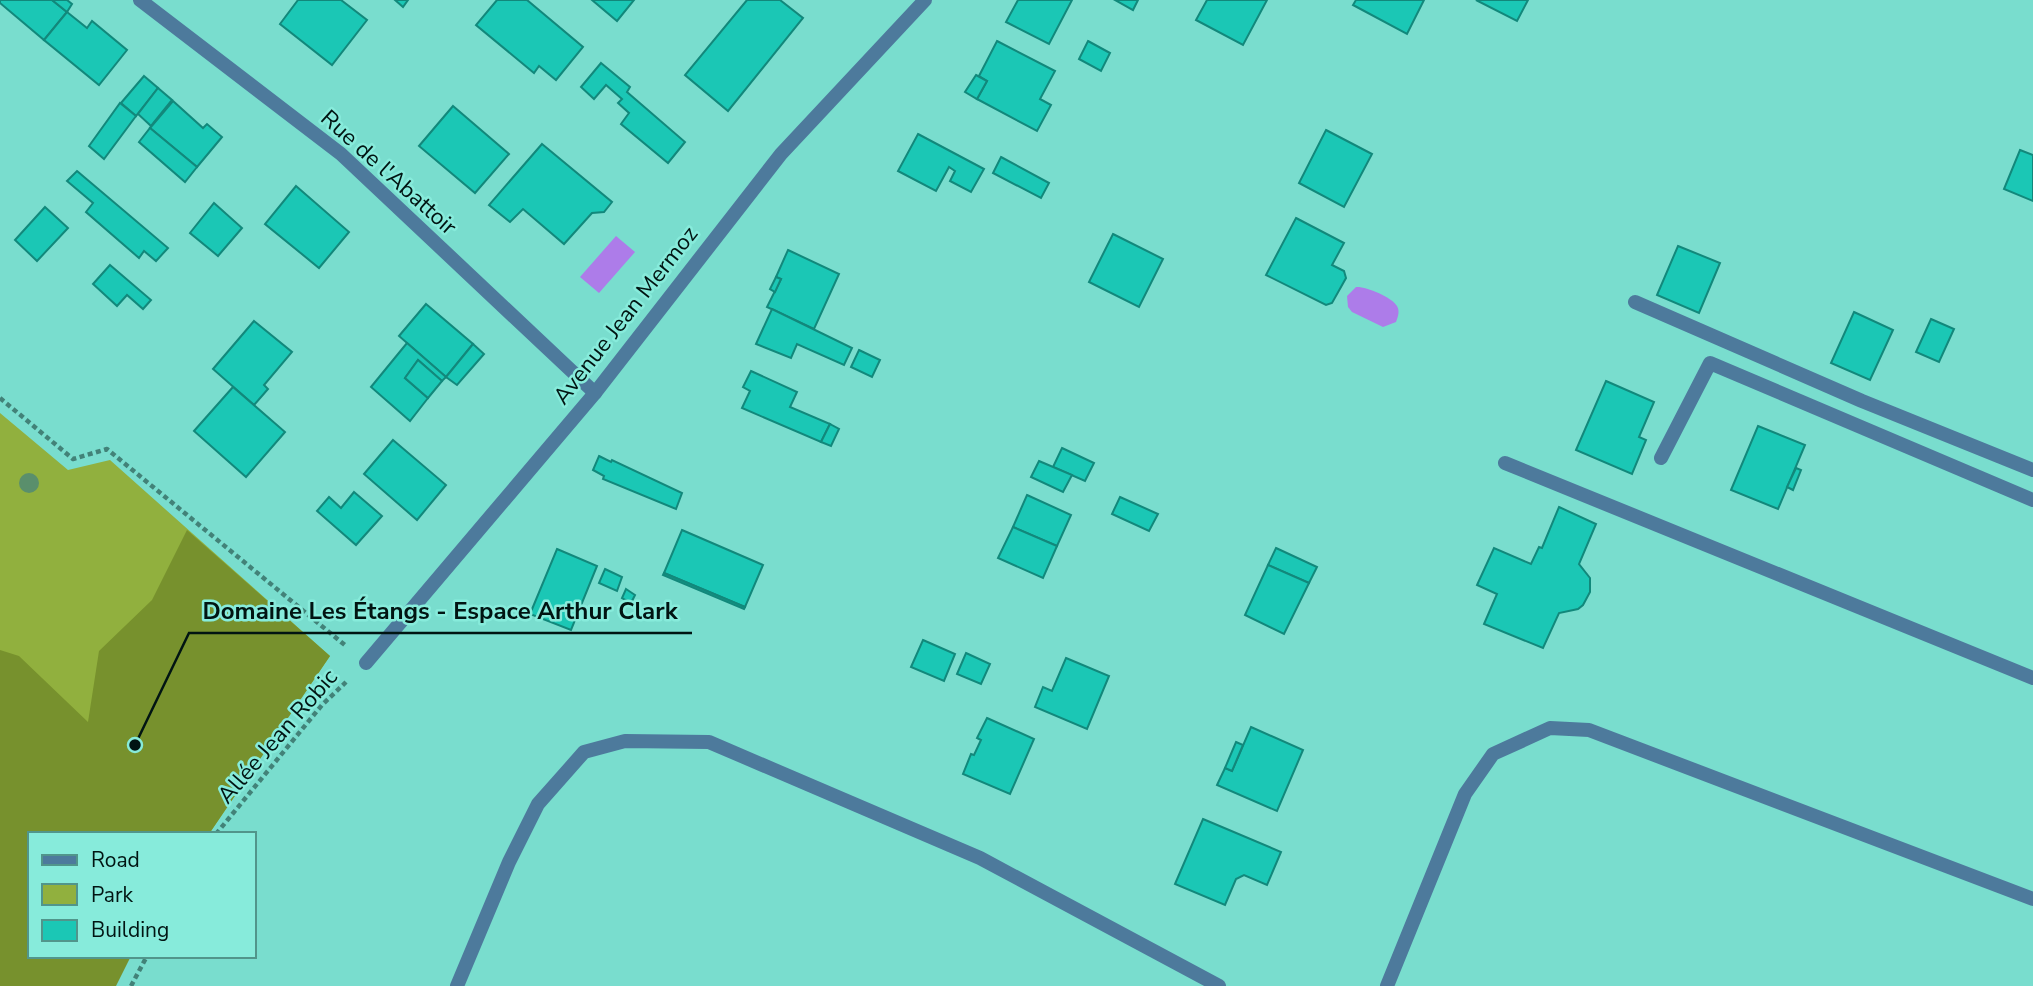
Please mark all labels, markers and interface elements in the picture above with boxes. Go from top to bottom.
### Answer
street label: Rue de l'Abattoir [314,103,464,242]
street label: Avenue Jean Mermoz [546,220,705,411]
callout: Domaine Les Étangs - Espace Arthur Clark [189,588,692,633]
text: Domaine Les Étangs - Espace Arthur Clark [202,595,679,627]
street label: Allée Jean Robic [210,662,345,810]
legend [28,832,256,958]
text: Road [91,846,140,874]
text: Park [91,881,133,909]
text: Building [91,916,169,944]

